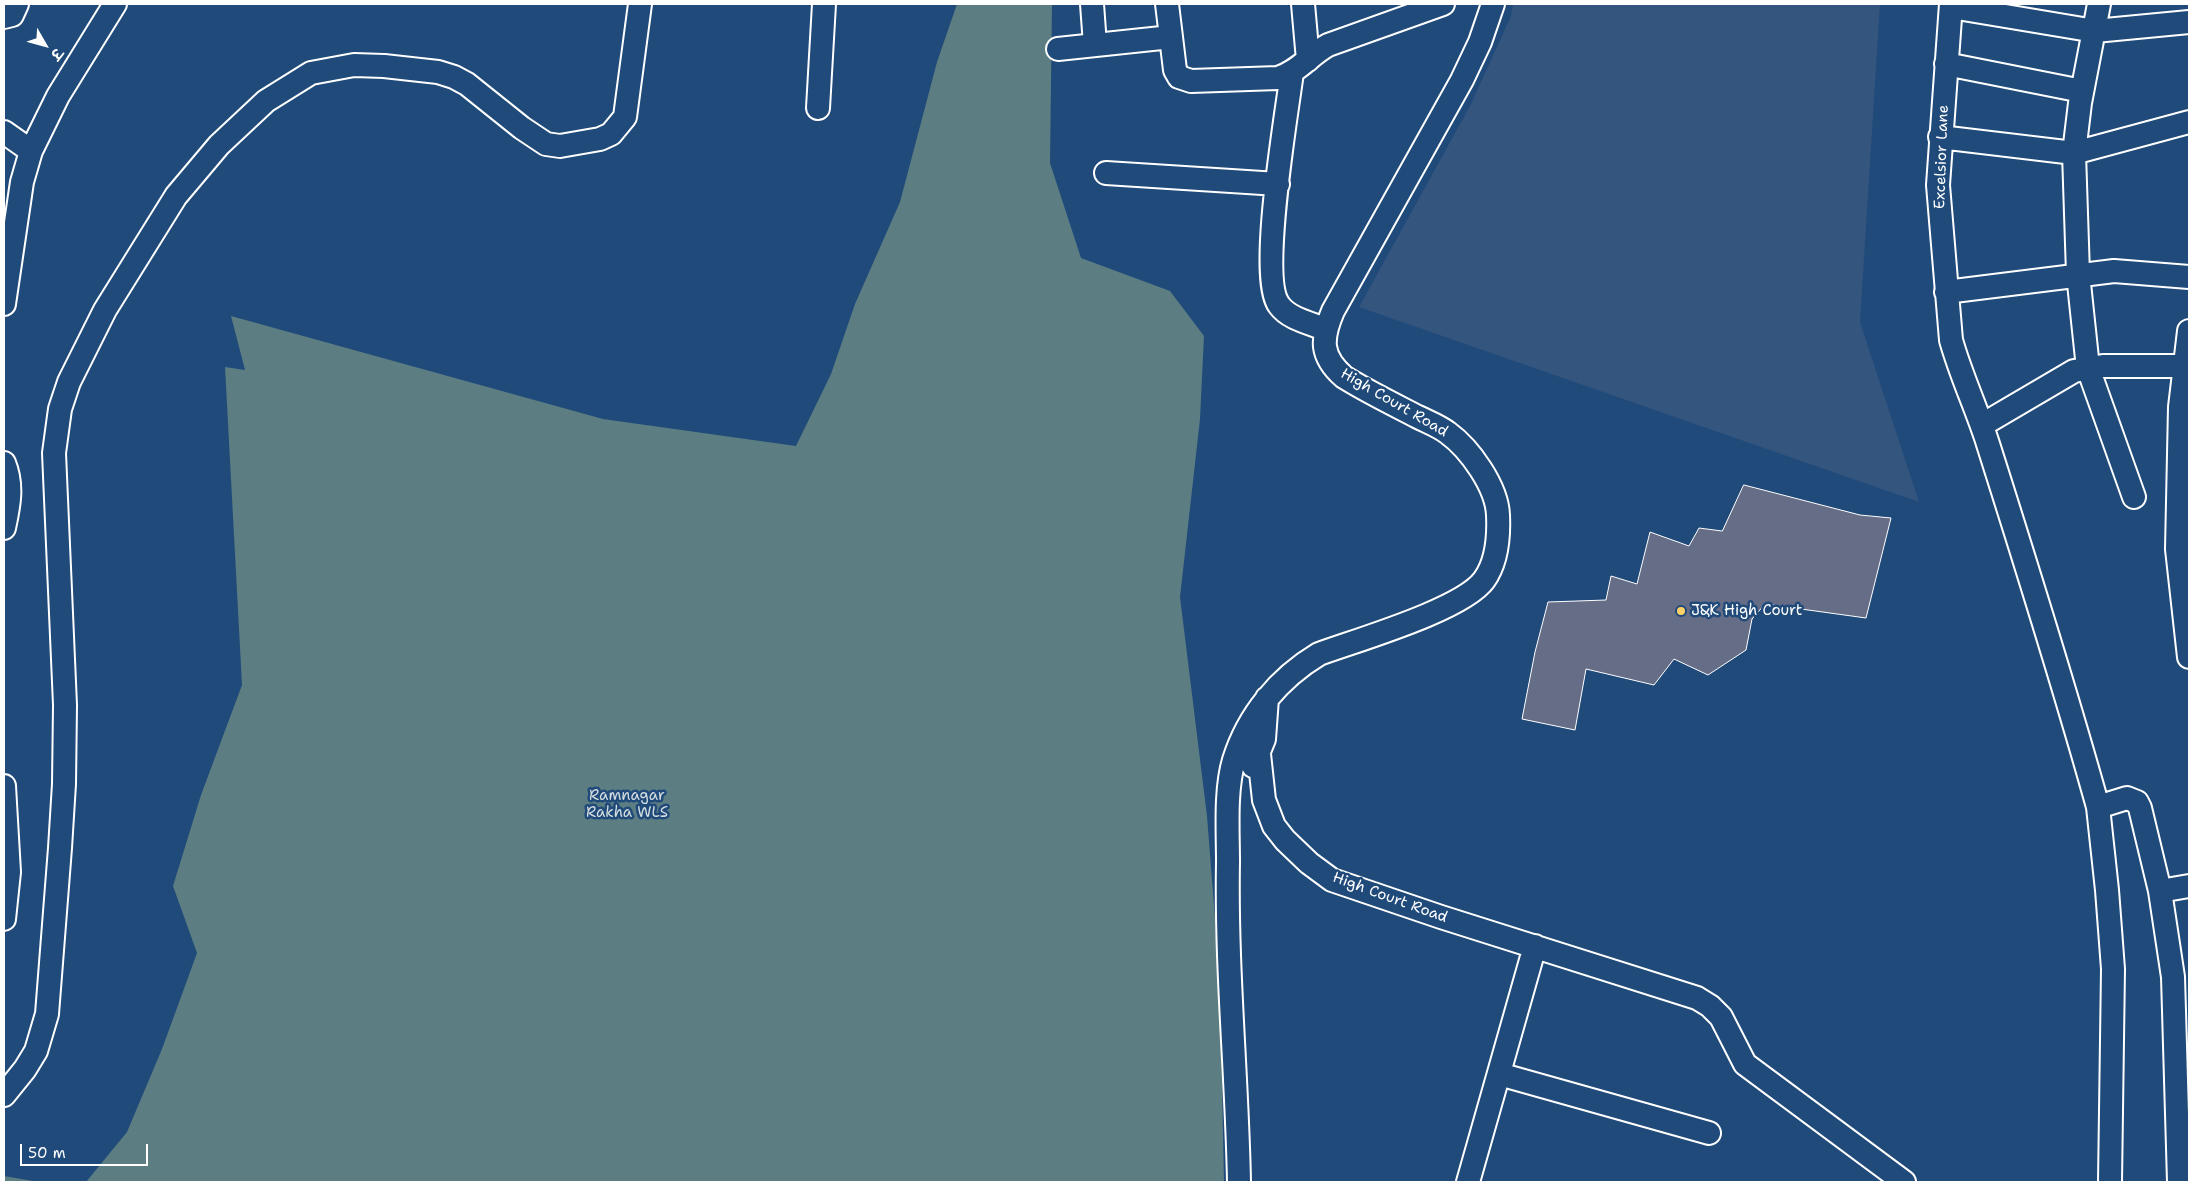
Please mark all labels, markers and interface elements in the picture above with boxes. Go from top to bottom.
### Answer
north arrow [20,20,70,70]
text: उ [47,45,67,63]
street label: Excelsior Lane [1931,105,1953,209]
street label: High Court Road [1337,365,1451,441]
place label: J&K High Court [1691,602,1802,620]
marker: J&K High Court [1675,605,1687,617]
park label: Ramnagar Rakha WLS [586,787,668,822]
street label: High Court Road [1330,869,1450,927]
scale bar [22,1134,150,1166]
text: 50 m [28,1143,66,1163]

